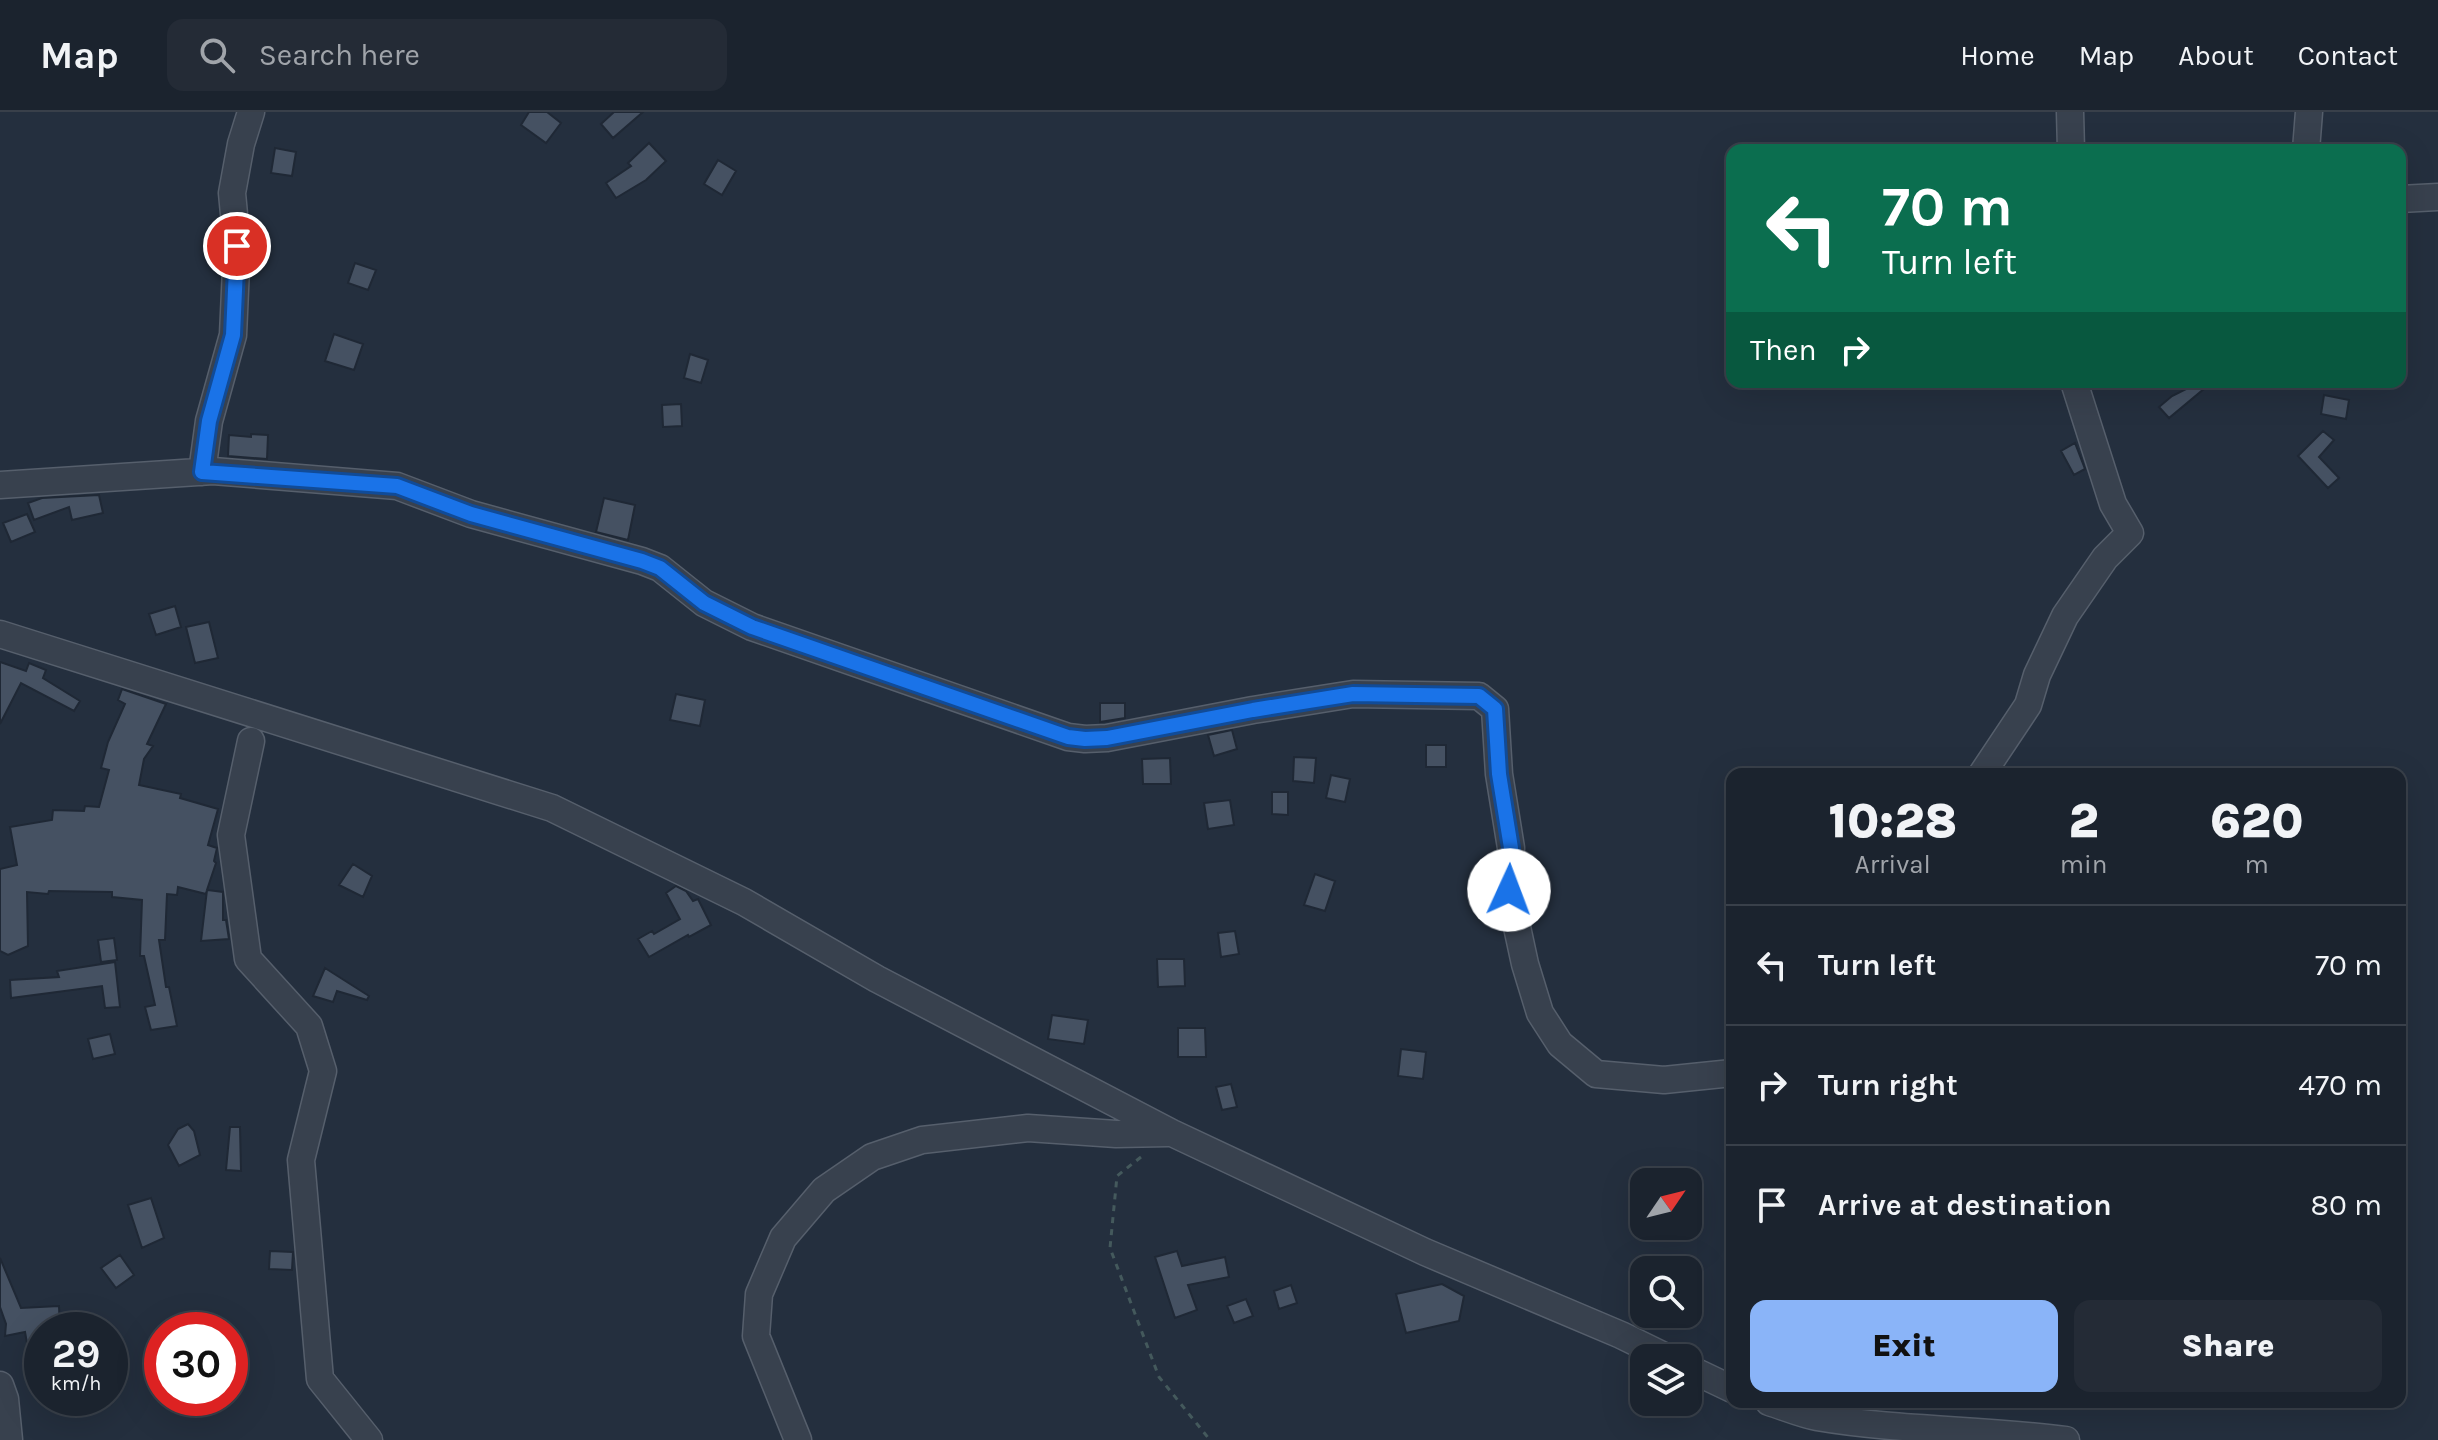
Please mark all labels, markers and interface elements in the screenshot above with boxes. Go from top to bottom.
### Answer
search box [167,19,727,91]
text: Map [40,33,119,78]
icon: search [195,33,239,77]
text: Search here [259,37,420,73]
text: Home [1960,39,2035,72]
text: Map [2079,39,2134,72]
text: About [2178,39,2254,72]
text: Contact [2298,39,2398,72]
text: 70 m [1882,174,2013,239]
icon: left [1750,176,1854,280]
pin [203,212,271,280]
icon: arrive [215,224,259,268]
text: Turn left [1882,241,2017,283]
icon: right [1833,328,1877,372]
text: Then [1750,332,1817,368]
text: 10:28 [1829,793,1957,849]
text: 2 [2068,793,2099,849]
text: 620 [2210,793,2303,849]
position arrow [1467,848,1551,932]
text: Arrival [1855,849,1931,880]
text: min [2060,849,2107,880]
text: m [2245,849,2269,880]
icon: left [1750,943,1794,987]
text: Turn left [1818,947,1936,983]
text: 70 m [2315,947,2382,983]
icon: right [1750,1063,1794,1107]
text: Turn right [1818,1067,1958,1103]
text: 470 m [2298,1067,2382,1103]
north arrow [1630,1168,1702,1240]
map controls [1630,1168,1702,1416]
icon: arrive [1750,1183,1794,1227]
text: Arrive at destination [1818,1187,2112,1223]
text: 80 m [2311,1187,2382,1223]
button: search [1630,1256,1702,1328]
button: Exit [1750,1300,2058,1392]
button: Share [2074,1300,2382,1392]
speed limit sign: 30 [144,1312,248,1416]
text: 29 [52,1330,100,1377]
button: layers [1630,1344,1702,1416]
text: km/h [51,1372,101,1395]

